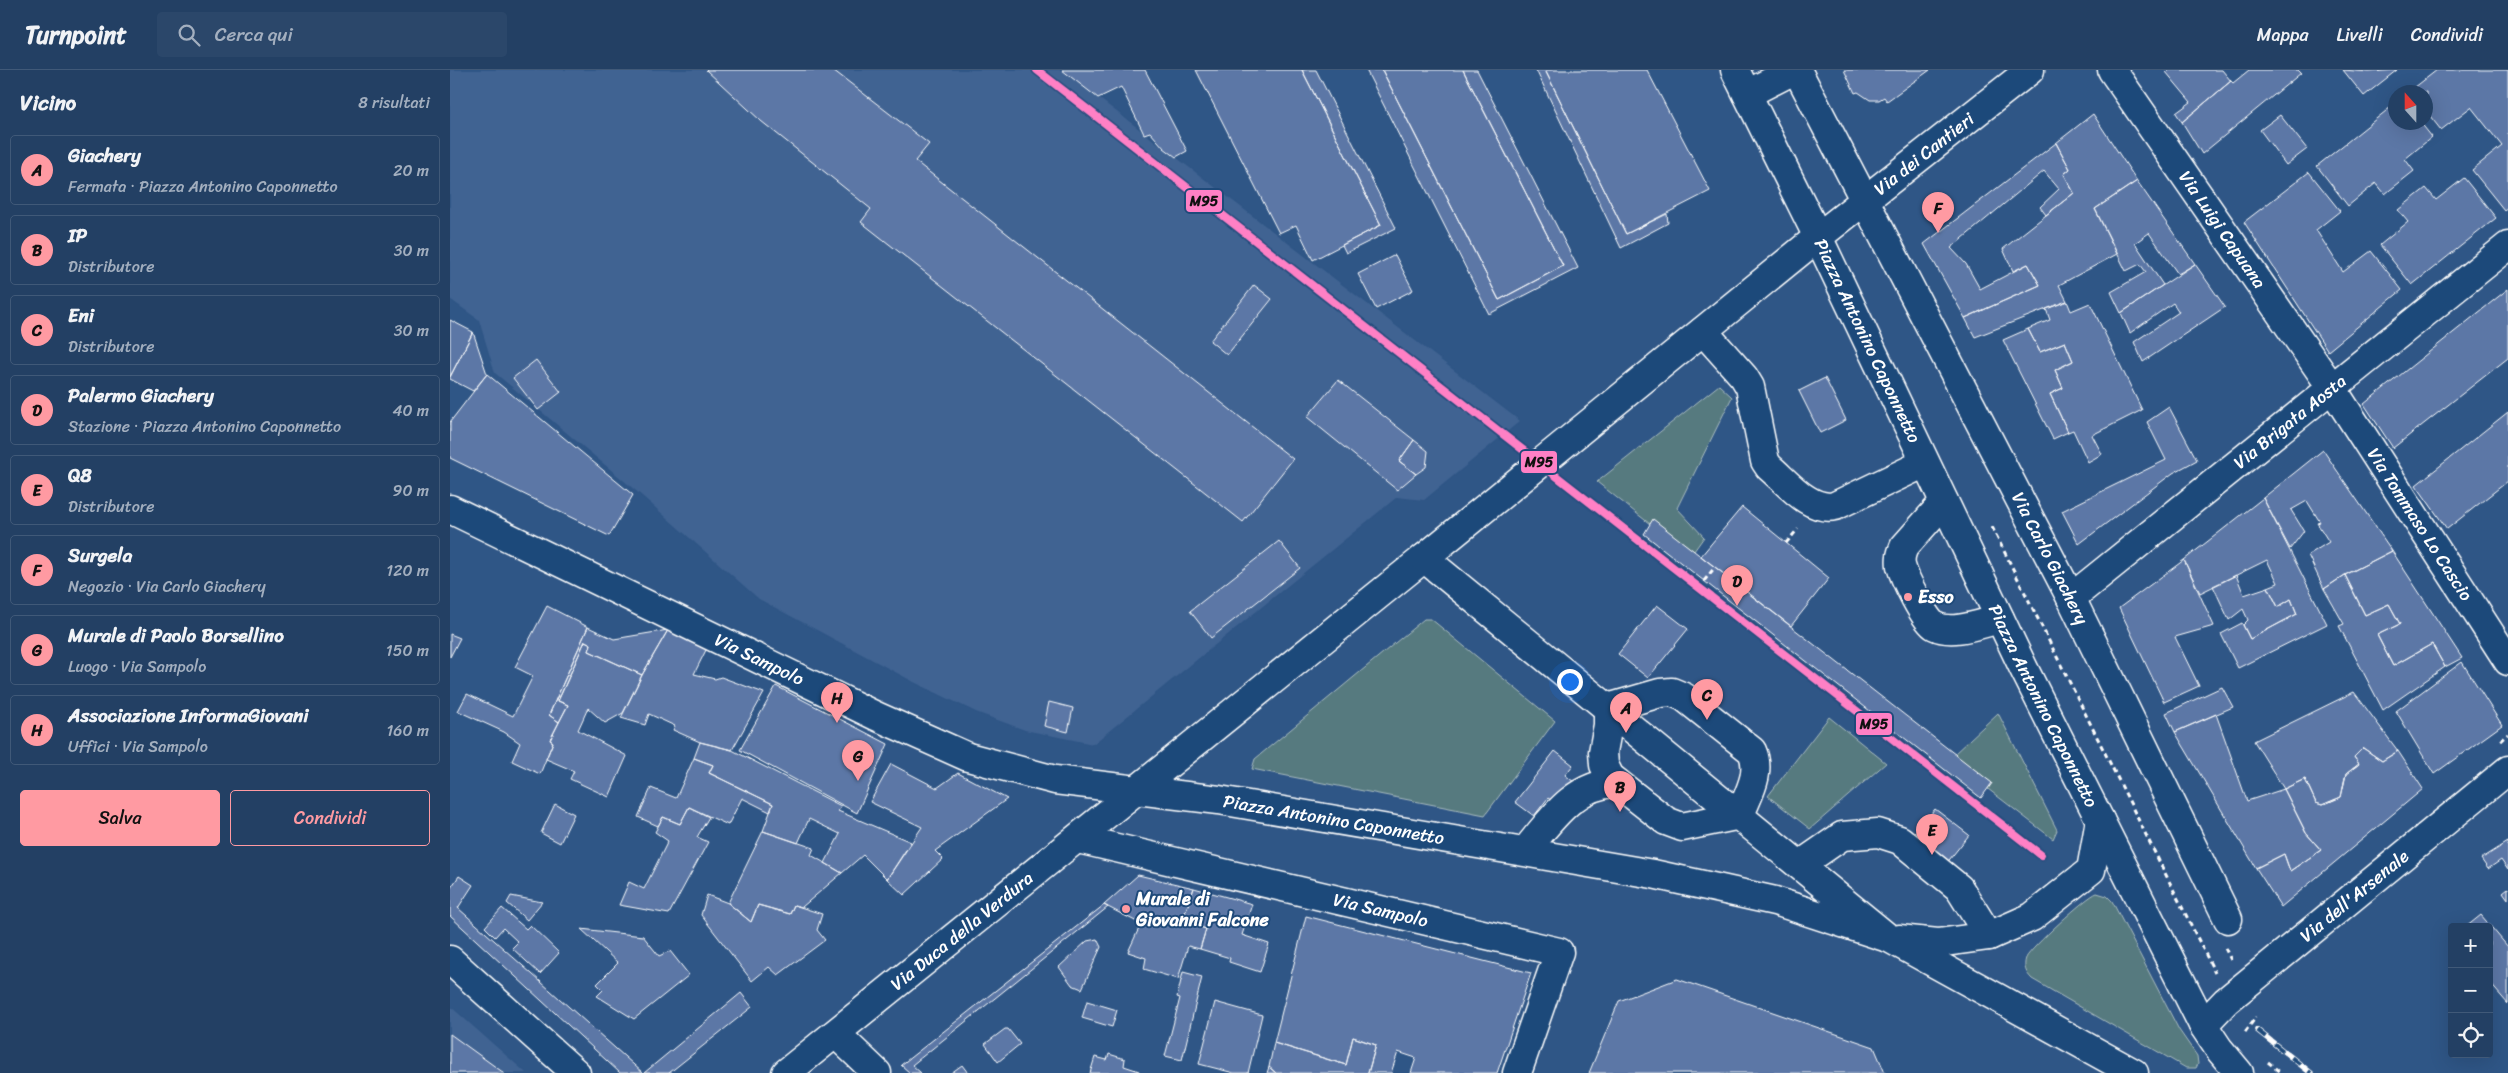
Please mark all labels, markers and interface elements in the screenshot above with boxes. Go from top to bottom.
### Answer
search box [157,12,507,57]
text: Turnpoint [25,14,127,56]
text: Cerca qui [215,18,293,51]
text: Mappa [2257,19,2309,51]
text: Livelli [2337,19,2383,51]
text: Condividi [2411,19,2483,51]
icon: search [175,21,203,49]
text: Vicino [20,84,76,122]
north arrow [2388,85,2433,130]
text: 8 risultati [358,88,430,117]
street label: Via dei Cantieri [1866,104,1982,204]
text: Giachery [68,139,141,172]
text: A [32,156,42,185]
text: 20 m [393,156,429,185]
street label: Via Luigi Capuana [2170,164,2275,295]
text: Fermata · Piazza Antonino Caponnetto [68,172,338,201]
line badge: M95 [1185,189,1223,213]
text: M95 [1189,189,1219,214]
pin: F [1922,192,1954,233]
text: IP [68,219,87,252]
street label: Piazza Antonino Caponnetto [1805,233,1930,449]
text: B [32,236,42,265]
text: 30 m [394,236,429,265]
text: Distributore [68,252,155,281]
text: Eni [68,299,94,332]
text: C [32,316,42,345]
text: 30 m [394,316,429,345]
text: Distributore [68,332,155,361]
street label: Via Brigata Aosta [2226,366,2354,478]
text: Palermo Giachery [68,379,214,412]
text: D [32,396,42,425]
text: 40 m [392,396,429,425]
text: Stazione · Piazza Antonino Caponnetto [68,412,341,441]
street label: Via Tommaso Lo Cascio [2358,441,2482,608]
line badge: M95 [1520,450,1558,474]
text: M95 [1524,450,1554,475]
text: Q8 [68,459,92,492]
text: E [33,476,41,505]
text: 90 m [393,476,429,505]
street label: Via Carlo Giachery [2003,486,2098,631]
text: Distributore [68,492,155,521]
text: Surgela [68,539,132,572]
text: F [33,556,41,585]
text: 120 m [386,556,429,585]
pin: D [1721,565,1753,606]
text: Negozio · Via Carlo Giachery [68,572,266,601]
place label: Esso [1918,581,1955,613]
marker: Esso [1902,591,1914,603]
street label: Piazza Antonino Caponnetto [1979,599,2107,813]
text: Murale di Paolo Borsellino [68,619,284,652]
street label: Via Sampolo [709,624,810,695]
text: G [32,636,42,665]
text: 150 m [386,636,429,665]
text: Luogo · Via Sampolo [68,652,206,681]
your location [1557,669,1583,695]
pin: C [1691,679,1723,720]
pin: H [821,682,853,723]
pin: A [1610,692,1642,733]
text: Associazione InformaGiovani [68,699,309,732]
line badge: M95 [1855,712,1893,736]
text: M95 [1859,712,1889,737]
text: H [31,716,43,745]
text: 160 m [386,716,429,745]
text: Uffici · Via Sampolo [68,732,208,761]
pin: G [842,740,874,781]
pin: B [1604,771,1636,812]
street label: Piazza Antonino Caponnetto [1221,785,1447,854]
button: Salva [20,790,220,846]
button: Condividi [230,790,430,846]
pin: E [1916,814,1948,855]
street label: Via dell'Arsenale [2292,841,2416,951]
street label: Via Duca della Verdura [883,863,1041,999]
place label: Murale di Giovanni Falcone [1135,883,1269,936]
street label: Via Sampolo [1330,884,1431,937]
marker: Murale di Giovanni Falcone [1120,903,1132,915]
map controls [2448,923,2493,1058]
button: + [2448,923,2493,968]
button: − [2448,968,2493,1013]
button: locate [2448,1013,2493,1058]

